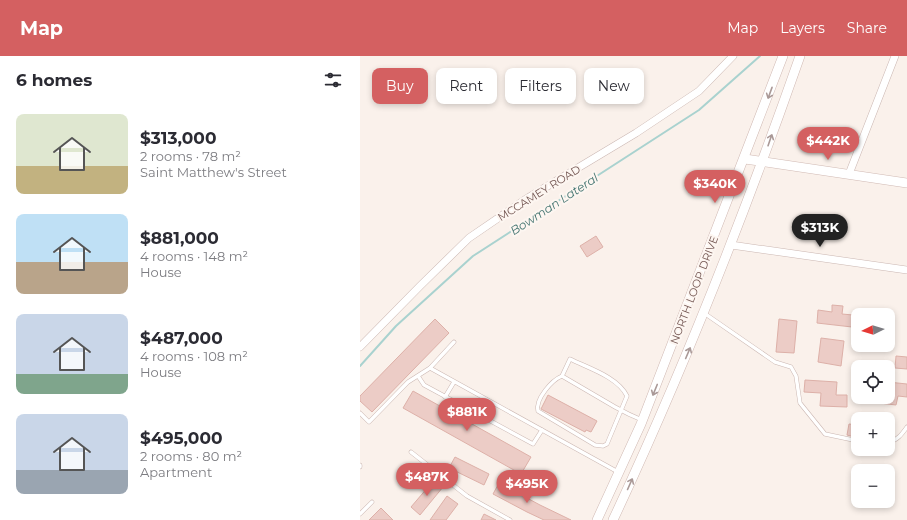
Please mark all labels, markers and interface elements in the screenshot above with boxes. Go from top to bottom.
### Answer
text: Map [20,17,63,40]
text: Map [727,19,758,37]
text: Layers [780,19,825,37]
text: Share [847,19,887,37]
chip: Buy [372,68,428,104]
chip: Rent [436,68,497,104]
chip: Filters [505,68,576,104]
chip: New [584,68,644,104]
icon: filters [322,69,344,91]
text: 6 homes [16,70,92,90]
one-way arrow [765,86,773,98]
pin: $442K [800,127,856,161]
text: $313,000 [140,128,216,148]
icon: home [48,130,96,178]
text: $442K [806,132,850,148]
one-way arrow [767,135,775,147]
text: 2 rooms · 78 m² [140,148,241,164]
street label: MCCAMEY ROAD [495,162,583,224]
text: Saint Matthew's Street [140,164,287,180]
water label: Bowman Lateral [507,169,602,238]
pin: $340K [687,170,743,204]
text: $340K [693,175,737,191]
pin: $313K [792,214,848,248]
text: $313K [801,219,839,235]
text: $881,000 [140,228,219,248]
icon: home [48,230,96,278]
street label: NORTH LOOP DRIVE [667,234,721,346]
text: 4 rooms · 148 m² [140,248,248,264]
text: House [140,264,182,280]
north arrow [851,308,895,352]
map controls [851,308,895,508]
text: $487,000 [140,328,223,348]
icon: home [48,330,96,378]
one-way arrow [684,347,692,359]
text: 4 rooms · 108 m² [140,348,248,364]
button: locate [851,360,895,404]
text: House [140,364,182,380]
one-way arrow [651,383,658,395]
pin: $881K [439,398,495,432]
text: $881K [447,403,487,419]
button: + [851,412,895,456]
text: $495,000 [140,428,222,448]
icon: home [48,430,96,478]
text: 2 rooms · 80 m² [140,448,242,464]
pin: $487K [399,463,455,497]
text: Apartment [140,464,212,480]
button: − [851,464,895,508]
text: $487K [405,468,449,484]
pin: $495K [499,470,555,504]
text: $495K [506,475,548,491]
one-way arrow [626,479,634,491]

